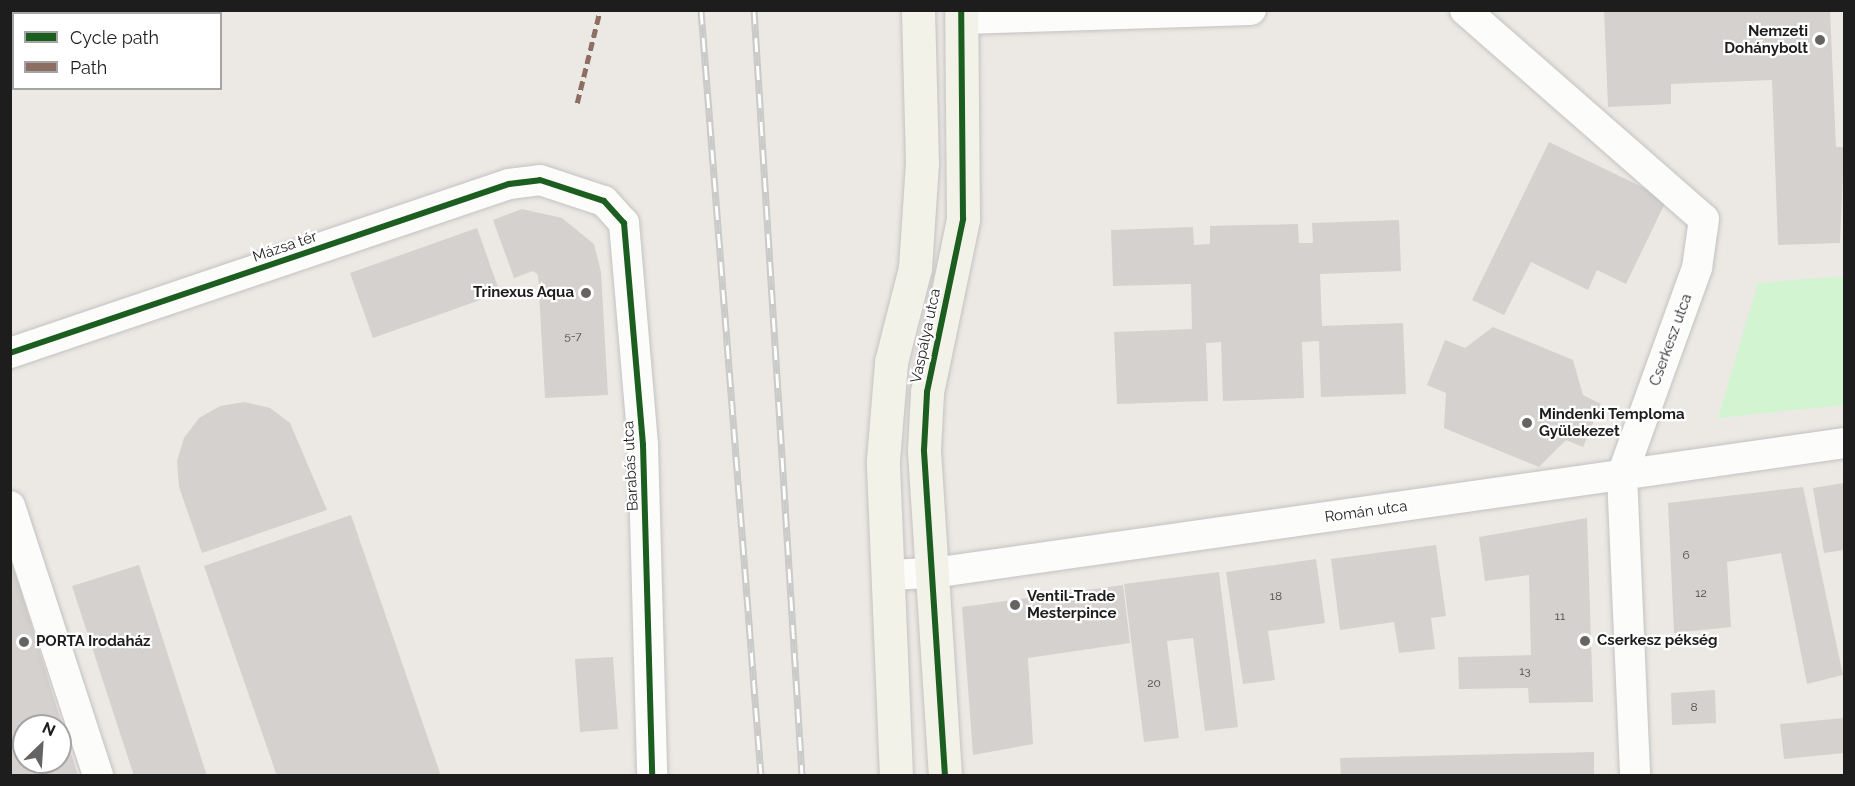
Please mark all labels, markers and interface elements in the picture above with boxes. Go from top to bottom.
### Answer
legend [12,12,222,90]
place label: Nemzeti Dohánybolt [1724,22,1808,57]
text: Cycle path [70,27,159,48]
marker: Nemzeti Dohánybolt [1813,33,1827,47]
text: Path [70,57,107,78]
street label: Mázsa tér [250,228,320,266]
place label: Trinexus Aqua [473,284,574,302]
marker: Trinexus Aqua [579,286,593,300]
street label: Vaspálya utca [907,287,945,385]
street label: Cserkesz utca [1646,292,1696,388]
house number: 5-7 [564,330,582,344]
place label: Mindenki Temploma Gyülekezet [1539,405,1685,440]
marker: Mindenki Temploma Gyülekezet [1520,416,1534,430]
street label: Barabás utca [620,420,642,512]
street label: Román utca [1324,497,1408,527]
house number: 6 [1682,549,1690,563]
place label: Ventil-Trade Mesterpince [1027,587,1116,622]
house number: 12 [1695,587,1707,601]
house number: 18 [1270,590,1282,604]
marker: Ventil-Trade Mesterpince [1008,598,1022,612]
house number: 11 [1555,610,1565,624]
place label: Cserkesz pékség [1597,632,1718,650]
place label: PORTA Irodaház [36,633,151,651]
marker: Cserkesz pékség [1578,634,1592,648]
marker: PORTA Irodaház [17,635,31,649]
house number: 13 [1519,665,1531,679]
house number: 20 [1147,677,1161,691]
house number: 8 [1690,701,1698,715]
north arrow [12,714,72,774]
text: N [39,718,59,740]

